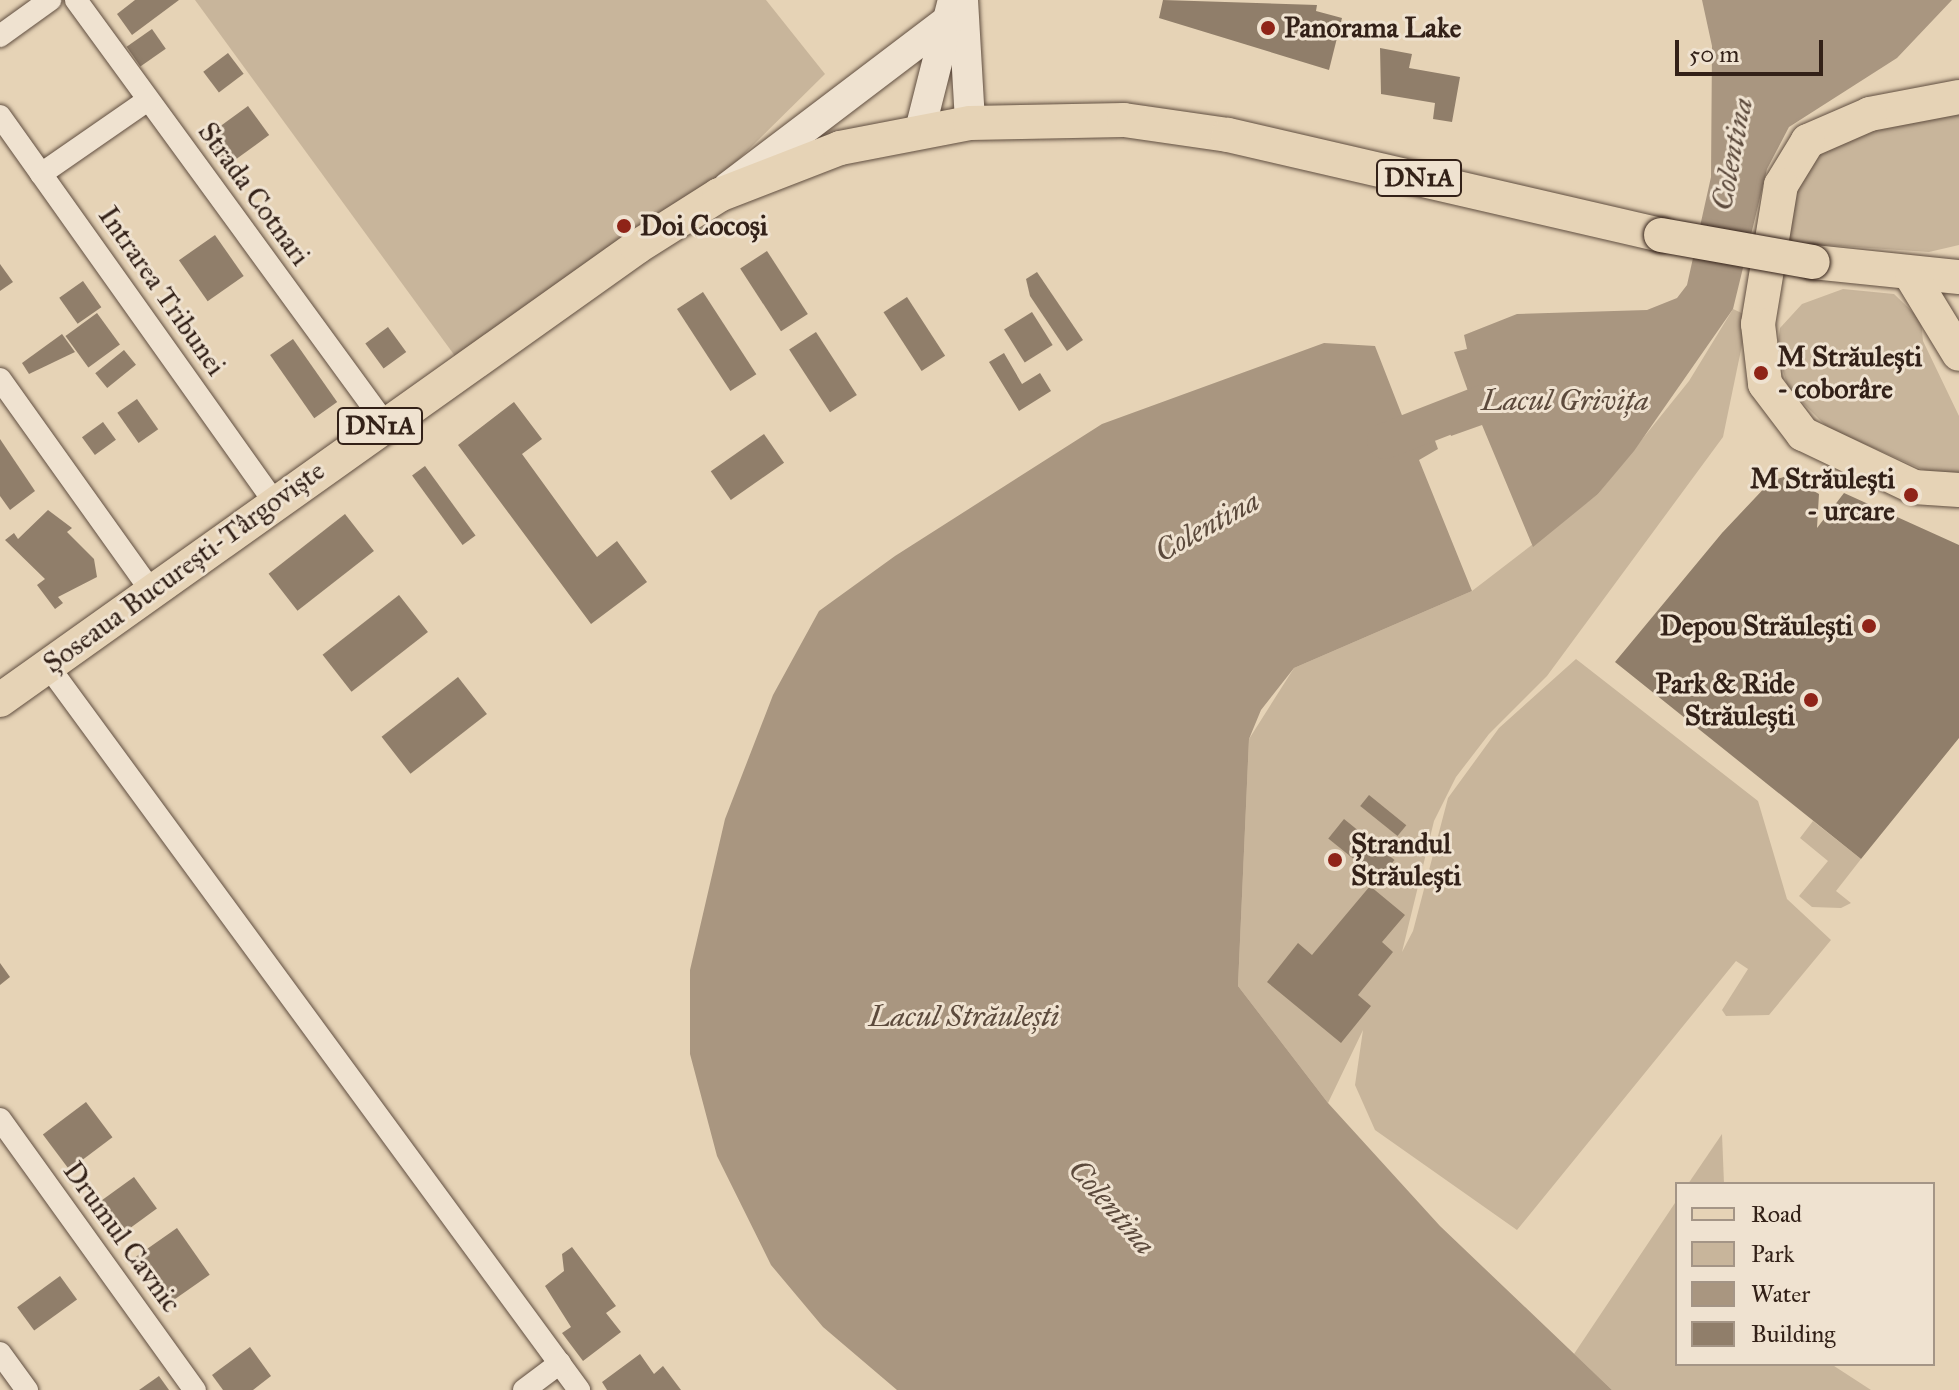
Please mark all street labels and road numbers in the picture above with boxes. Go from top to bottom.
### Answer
street label: Strada Cotnari [191,116,317,272]
road number: DN1A [1375,156,1463,200]
street label: Intrarea Tribunei [91,200,233,382]
road number: DN1A [336,404,424,448]
street label: Șoseaua București-Târgoviște [37,454,331,680]
street label: Drumul Cavnic [56,1155,188,1319]

